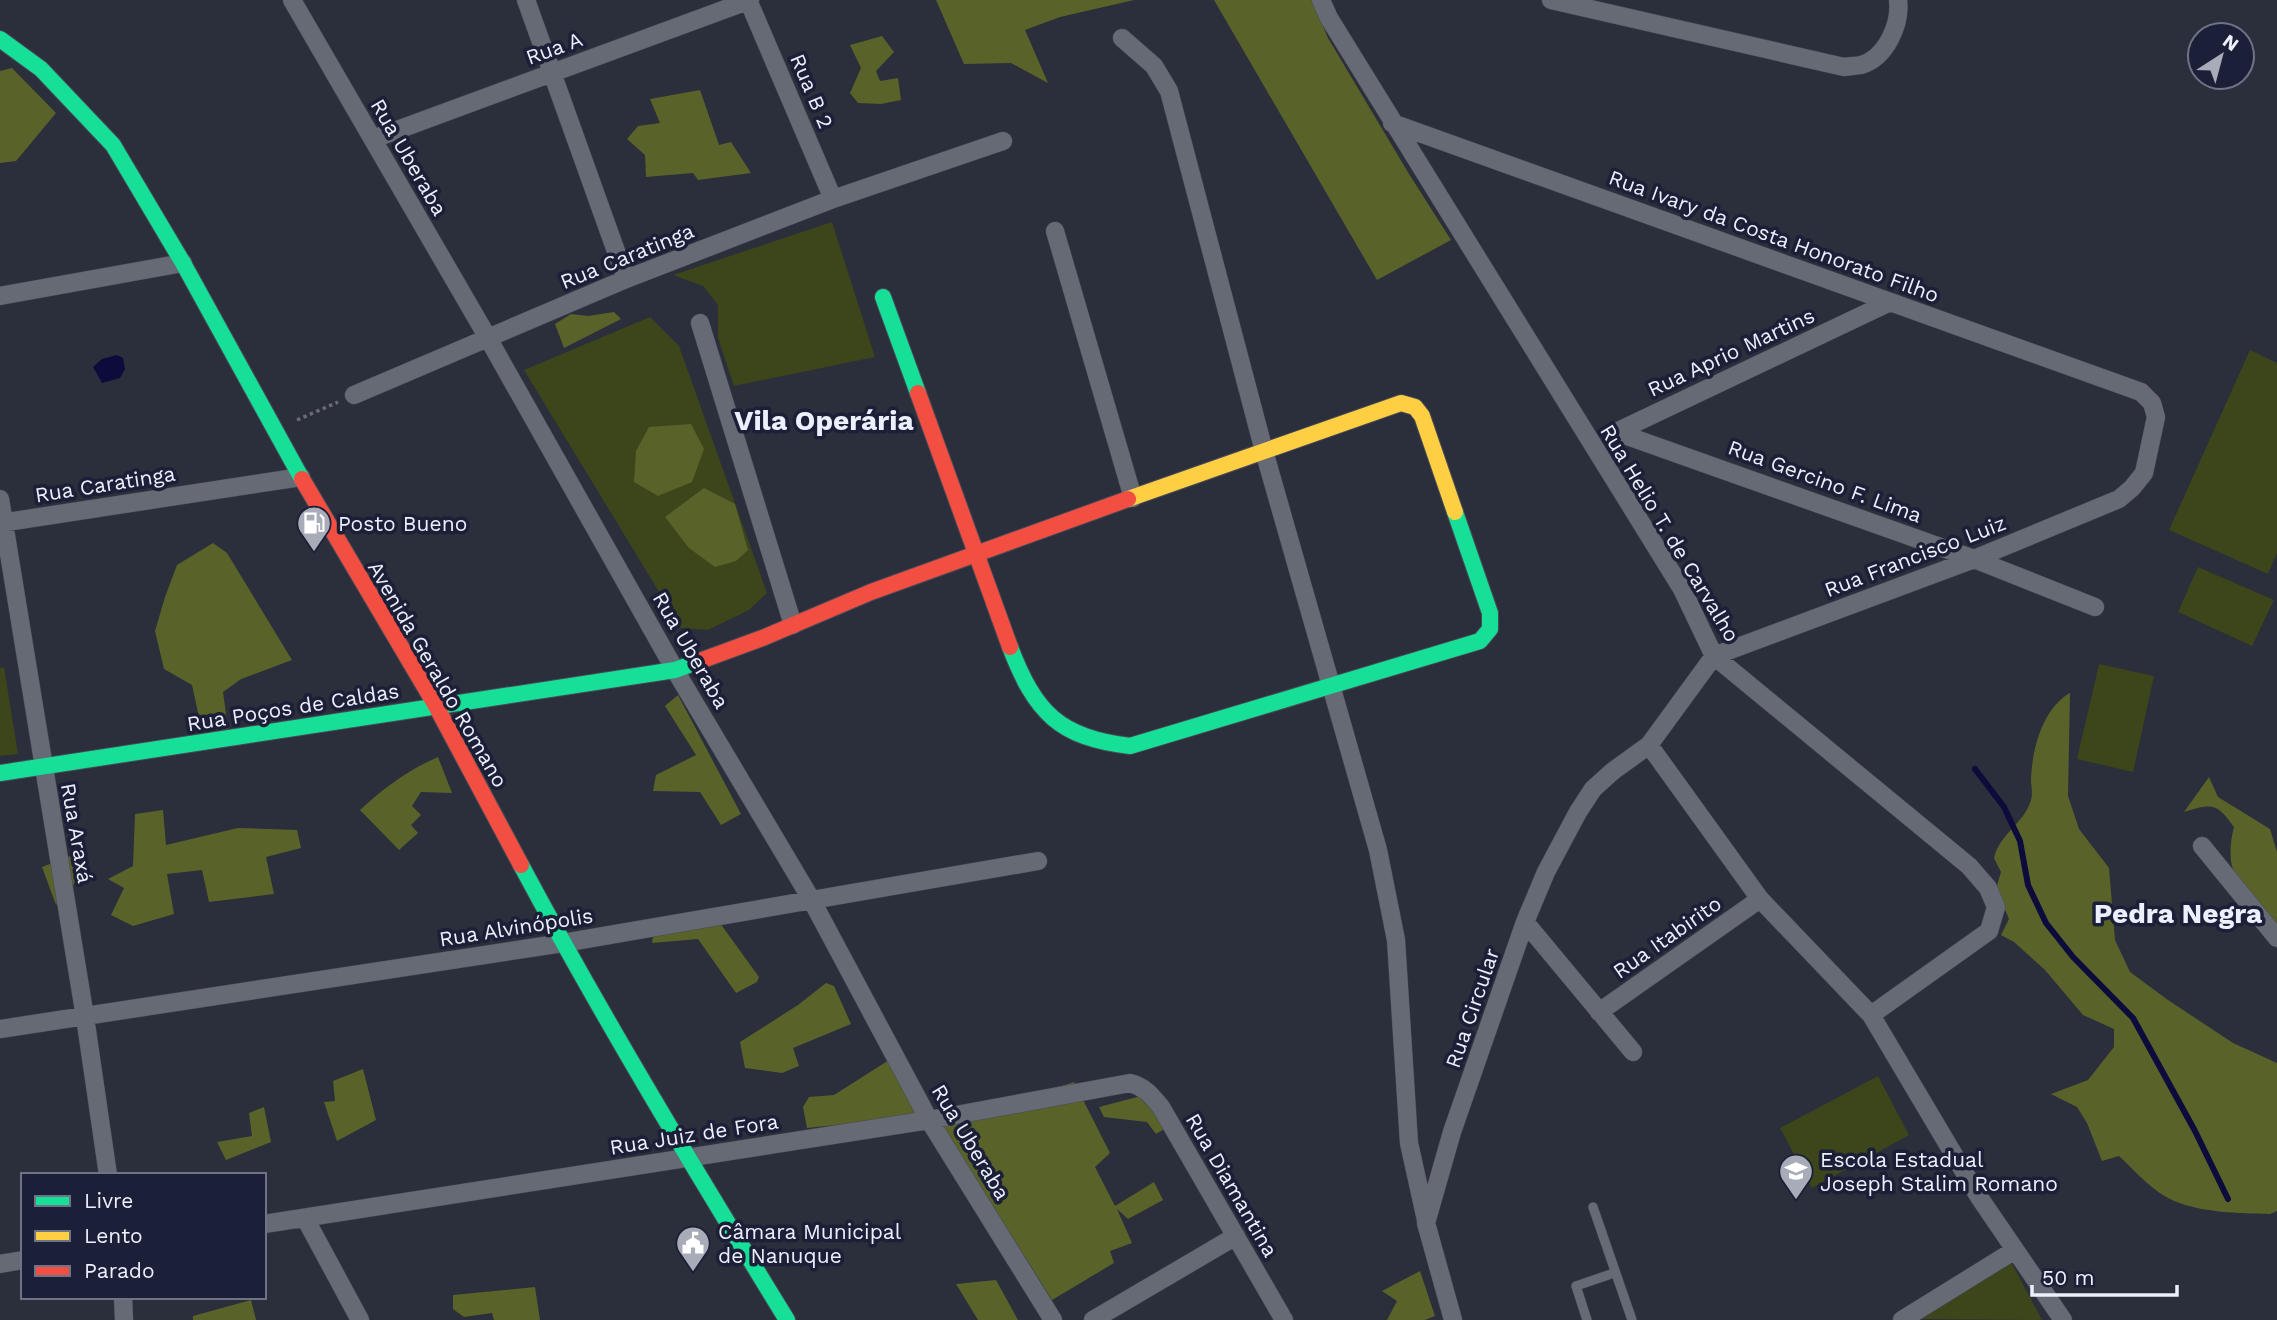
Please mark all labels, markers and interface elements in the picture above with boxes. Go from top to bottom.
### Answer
north arrow [2186,21,2256,91]
street label: Rua A [522,26,586,70]
text: N [2218,29,2243,56]
street label: Rua B 2 [785,50,839,132]
street label: Rua Uberaba [366,94,453,220]
street label: Rua Ivary da Costa Honorato Filho [1606,165,1942,307]
street label: Rua Caratinga [557,218,697,294]
street label: Rua Aprio Martins [1643,302,1819,402]
district label: Vila Operária [734,404,915,437]
street label: Rua Helio T. de Carvalho [1595,420,1745,646]
street label: Rua Gercino F. Lima [1725,434,1925,528]
street label: Rua Caratinga [33,461,177,507]
fuel station icon: Posto Bueno [295,504,333,553]
street label: Rua Francisco Luiz [1821,510,2009,602]
place label: Posto Bueno [338,511,467,536]
street label: Avenida Geraldo Romano [363,556,513,792]
street label: Rua Uberaba [648,587,735,713]
street label: Rua Poços de Caldas [185,678,401,736]
street label: Rua Araxá [56,781,98,885]
street label: Rua Itabirito [1608,890,1726,984]
district label: Pedra Negra [2094,897,2263,930]
street label: Rua Alvinópolis [437,903,595,951]
street label: Rua Circular [1440,944,1504,1071]
street label: Rua Uberaba [927,1080,1015,1204]
street label: Rua Juiz de Fora [608,1108,780,1160]
street label: Rua Diamantina [1181,1109,1283,1261]
place label: Escola Estadual Joseph Stalim Romano [1820,1147,2058,1196]
school or university icon: Escola Estadual Joseph Stalim Romano [1777,1152,1815,1201]
legend [21,1173,266,1299]
text: Livre [84,1188,133,1213]
place label: Câmara Municipal de Nanuque [718,1219,902,1268]
text: Lento [84,1223,143,1248]
public building icon: Câmara Municipal de Nanuque [674,1224,712,1273]
scale bar [2032,1254,2177,1298]
text: Parado [84,1258,155,1283]
text: 50 m [2042,1265,2094,1290]

